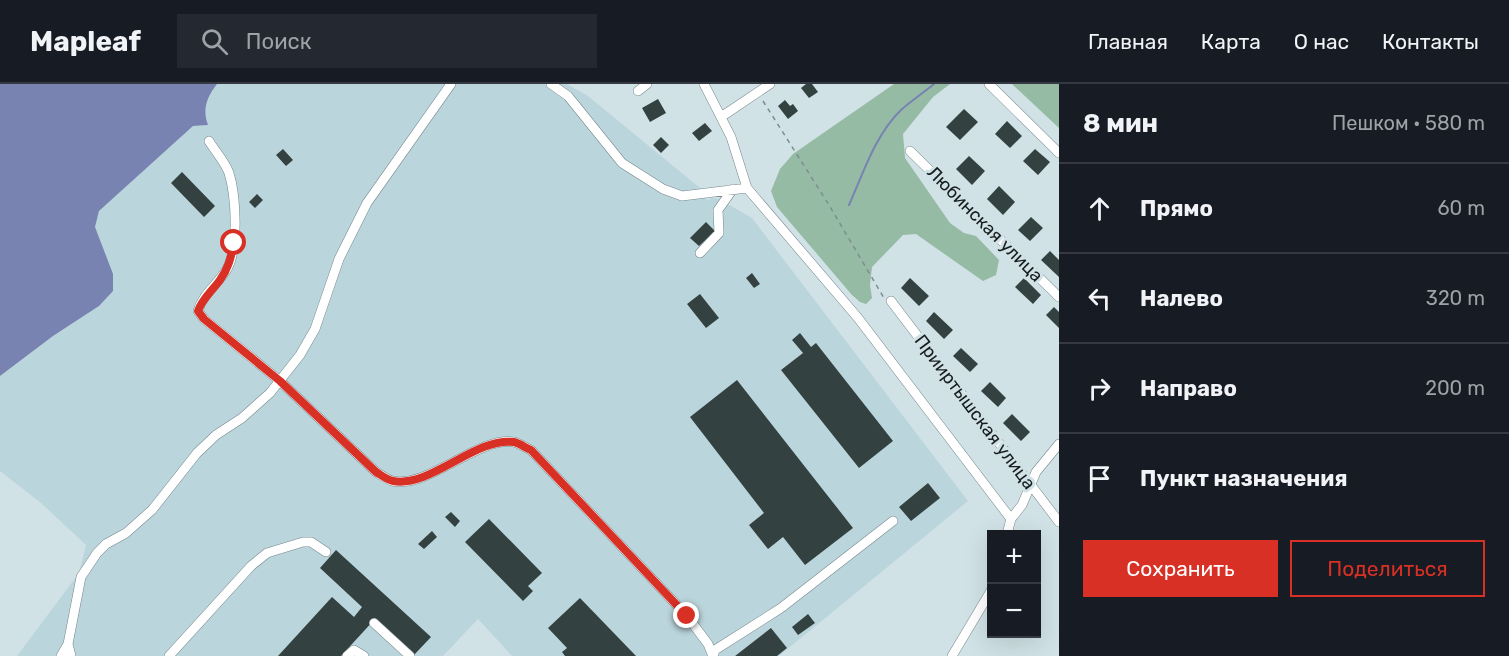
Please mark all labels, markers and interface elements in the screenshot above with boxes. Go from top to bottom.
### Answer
search box [177,14,597,68]
text: Mapleaf [30,25,141,58]
icon: search [198,25,231,58]
text: Поиск [246,28,312,55]
text: Главная [1088,29,1168,54]
text: Карта [1201,29,1261,54]
text: О нас [1294,29,1349,54]
text: Контакты [1382,29,1479,54]
text: 8 мин [1083,108,1158,139]
text: Пешком · 580 m [1332,111,1485,135]
street label: Любинская улица [922,161,1048,287]
icon: ahead [1083,192,1116,225]
text: Прямо [1140,195,1213,222]
text: 60 m [1438,196,1485,220]
route start [220,229,246,255]
icon: left [1083,282,1116,315]
text: Налево [1140,285,1223,312]
text: 320 m [1426,286,1485,310]
street label: Прииртышская улица [910,330,1040,494]
icon: right [1083,372,1116,405]
text: Направо [1140,375,1237,402]
text: 200 m [1425,376,1485,400]
icon: arrive [1083,462,1116,495]
text: Пункт назначения [1140,465,1348,492]
map controls [987,530,1041,638]
button: + [987,530,1041,584]
button: Сохранить [1083,540,1278,597]
button: Поделиться [1290,540,1485,597]
button: − [987,584,1041,638]
route end [673,602,699,628]

